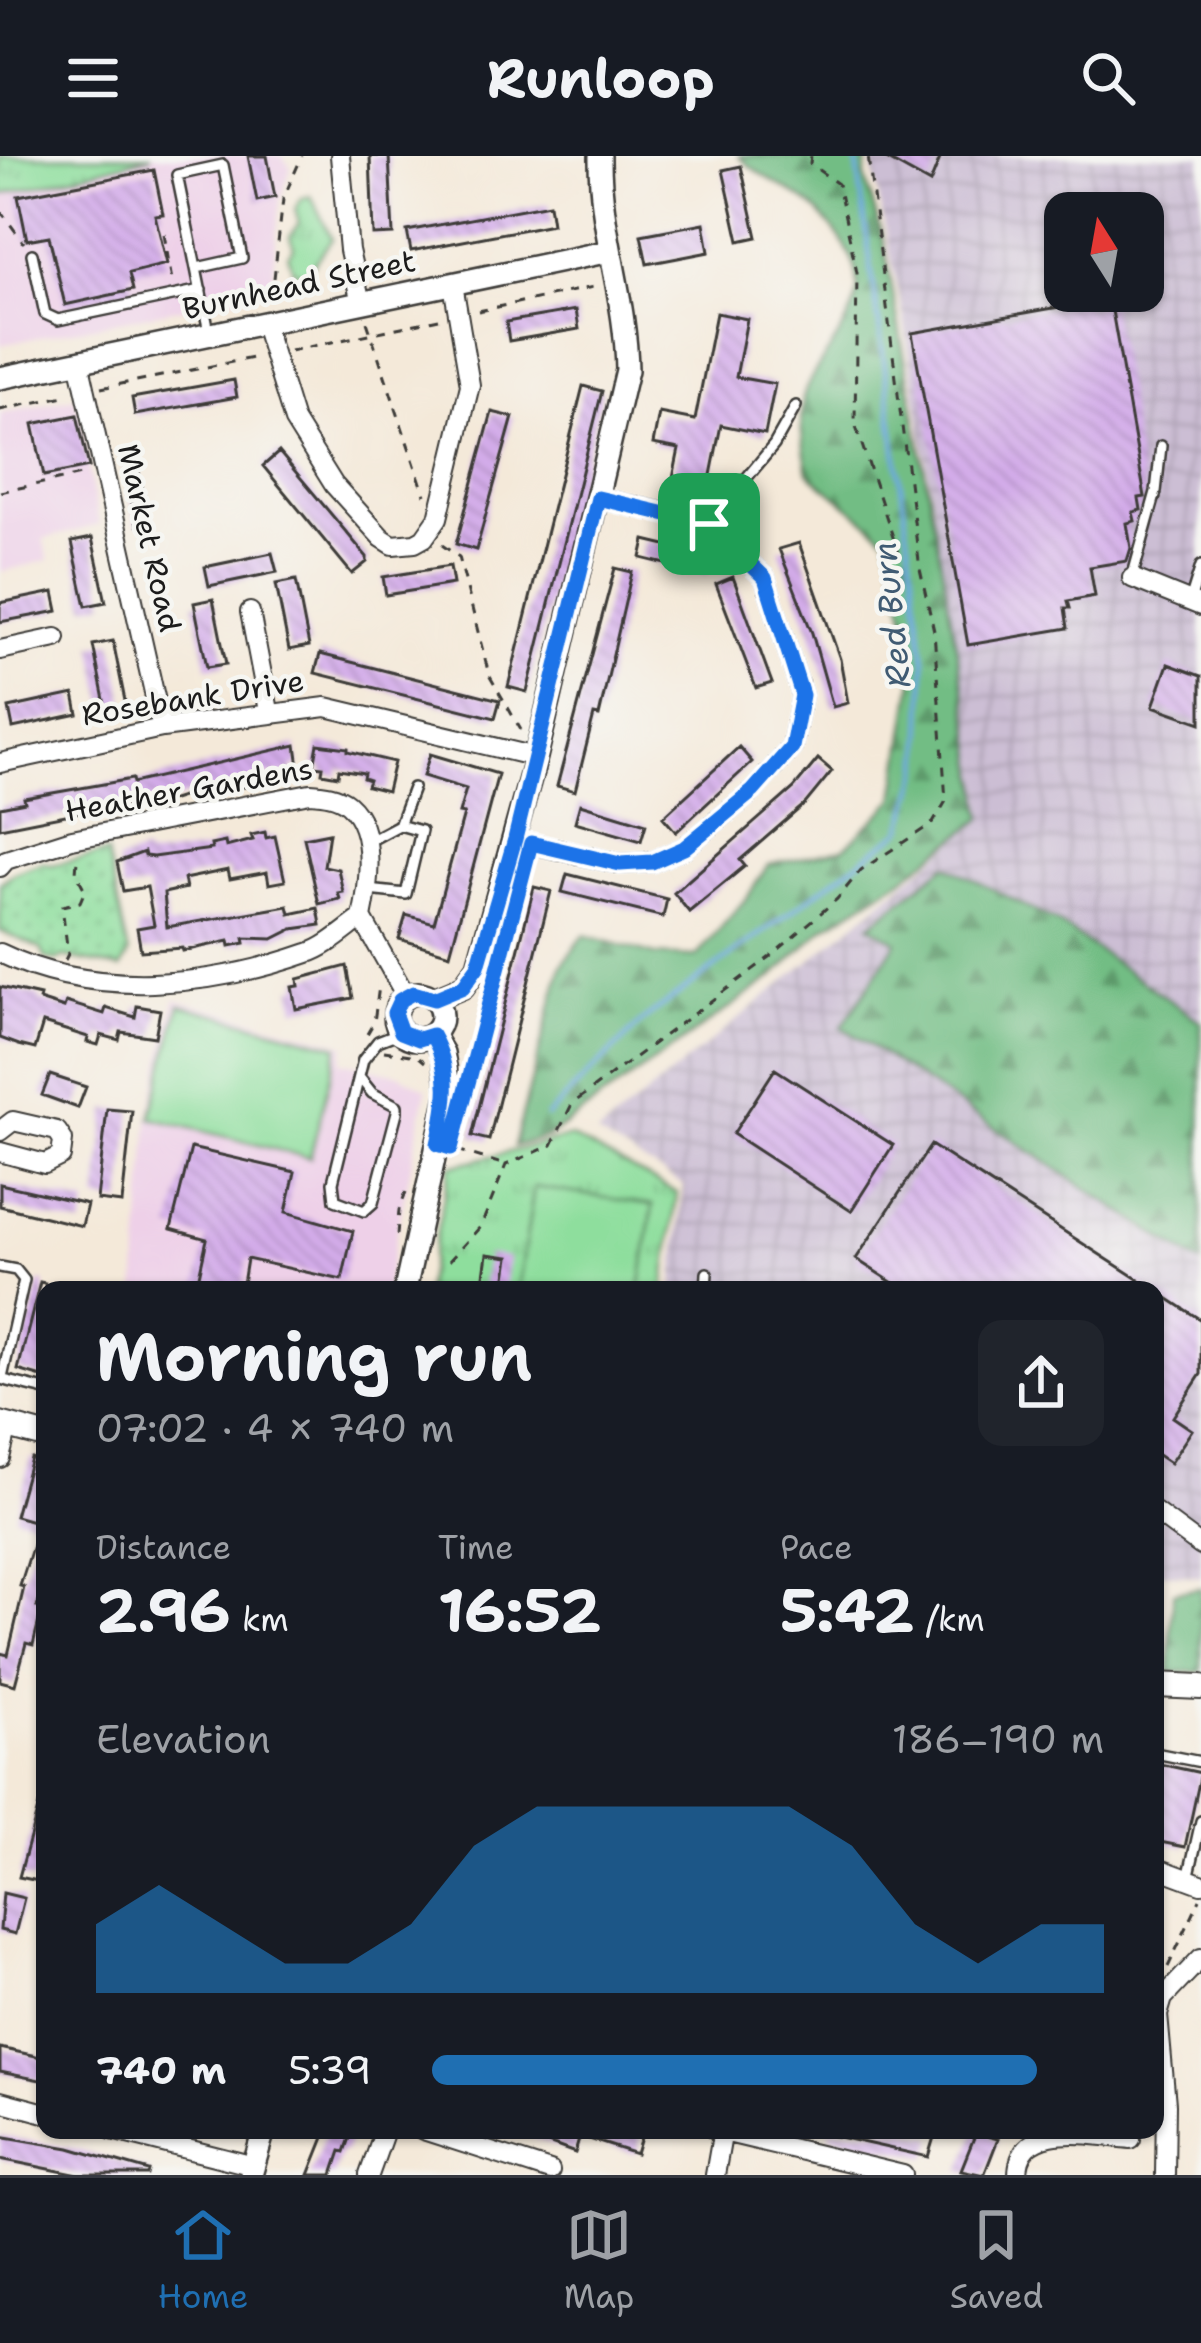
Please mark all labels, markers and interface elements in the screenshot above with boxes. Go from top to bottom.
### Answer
text: Runloop [486,42,715,114]
icon: menu [60,45,126,111]
icon: search [1075,45,1141,111]
north arrow [1044,192,1164,312]
map controls [1044,192,1164,312]
street label: Burnhead Street [179,240,419,329]
street label: Market Road [108,440,191,636]
pin [658,473,760,575]
icon: arrive [676,491,742,557]
water label: Red Burn [861,540,922,690]
street label: Rosebank Drive [79,660,307,735]
street label: Heather Gardens [62,748,316,831]
text: Morning run [96,1313,532,1401]
button: share [978,1320,1104,1446]
text: 07:02 · 4 × 740 m [96,1402,454,1454]
text: Distance [96,1525,231,1570]
text: Time [438,1525,514,1570]
text: Pace [780,1525,853,1570]
text: 2.96 [96,1570,231,1650]
text: 16:52 [438,1570,601,1650]
text: 5:42 [780,1570,915,1650]
text: km [231,1597,289,1642]
text: /km [915,1597,985,1642]
text: Elevation [96,1713,271,1765]
text: 186–190 m [892,1713,1104,1765]
text: 740 m [96,2044,226,2096]
text: 5:39 [288,2044,372,2096]
tab: Home [158,2202,248,2319]
tab: Map [564,2202,634,2319]
tab: Saved [950,2202,1043,2319]

